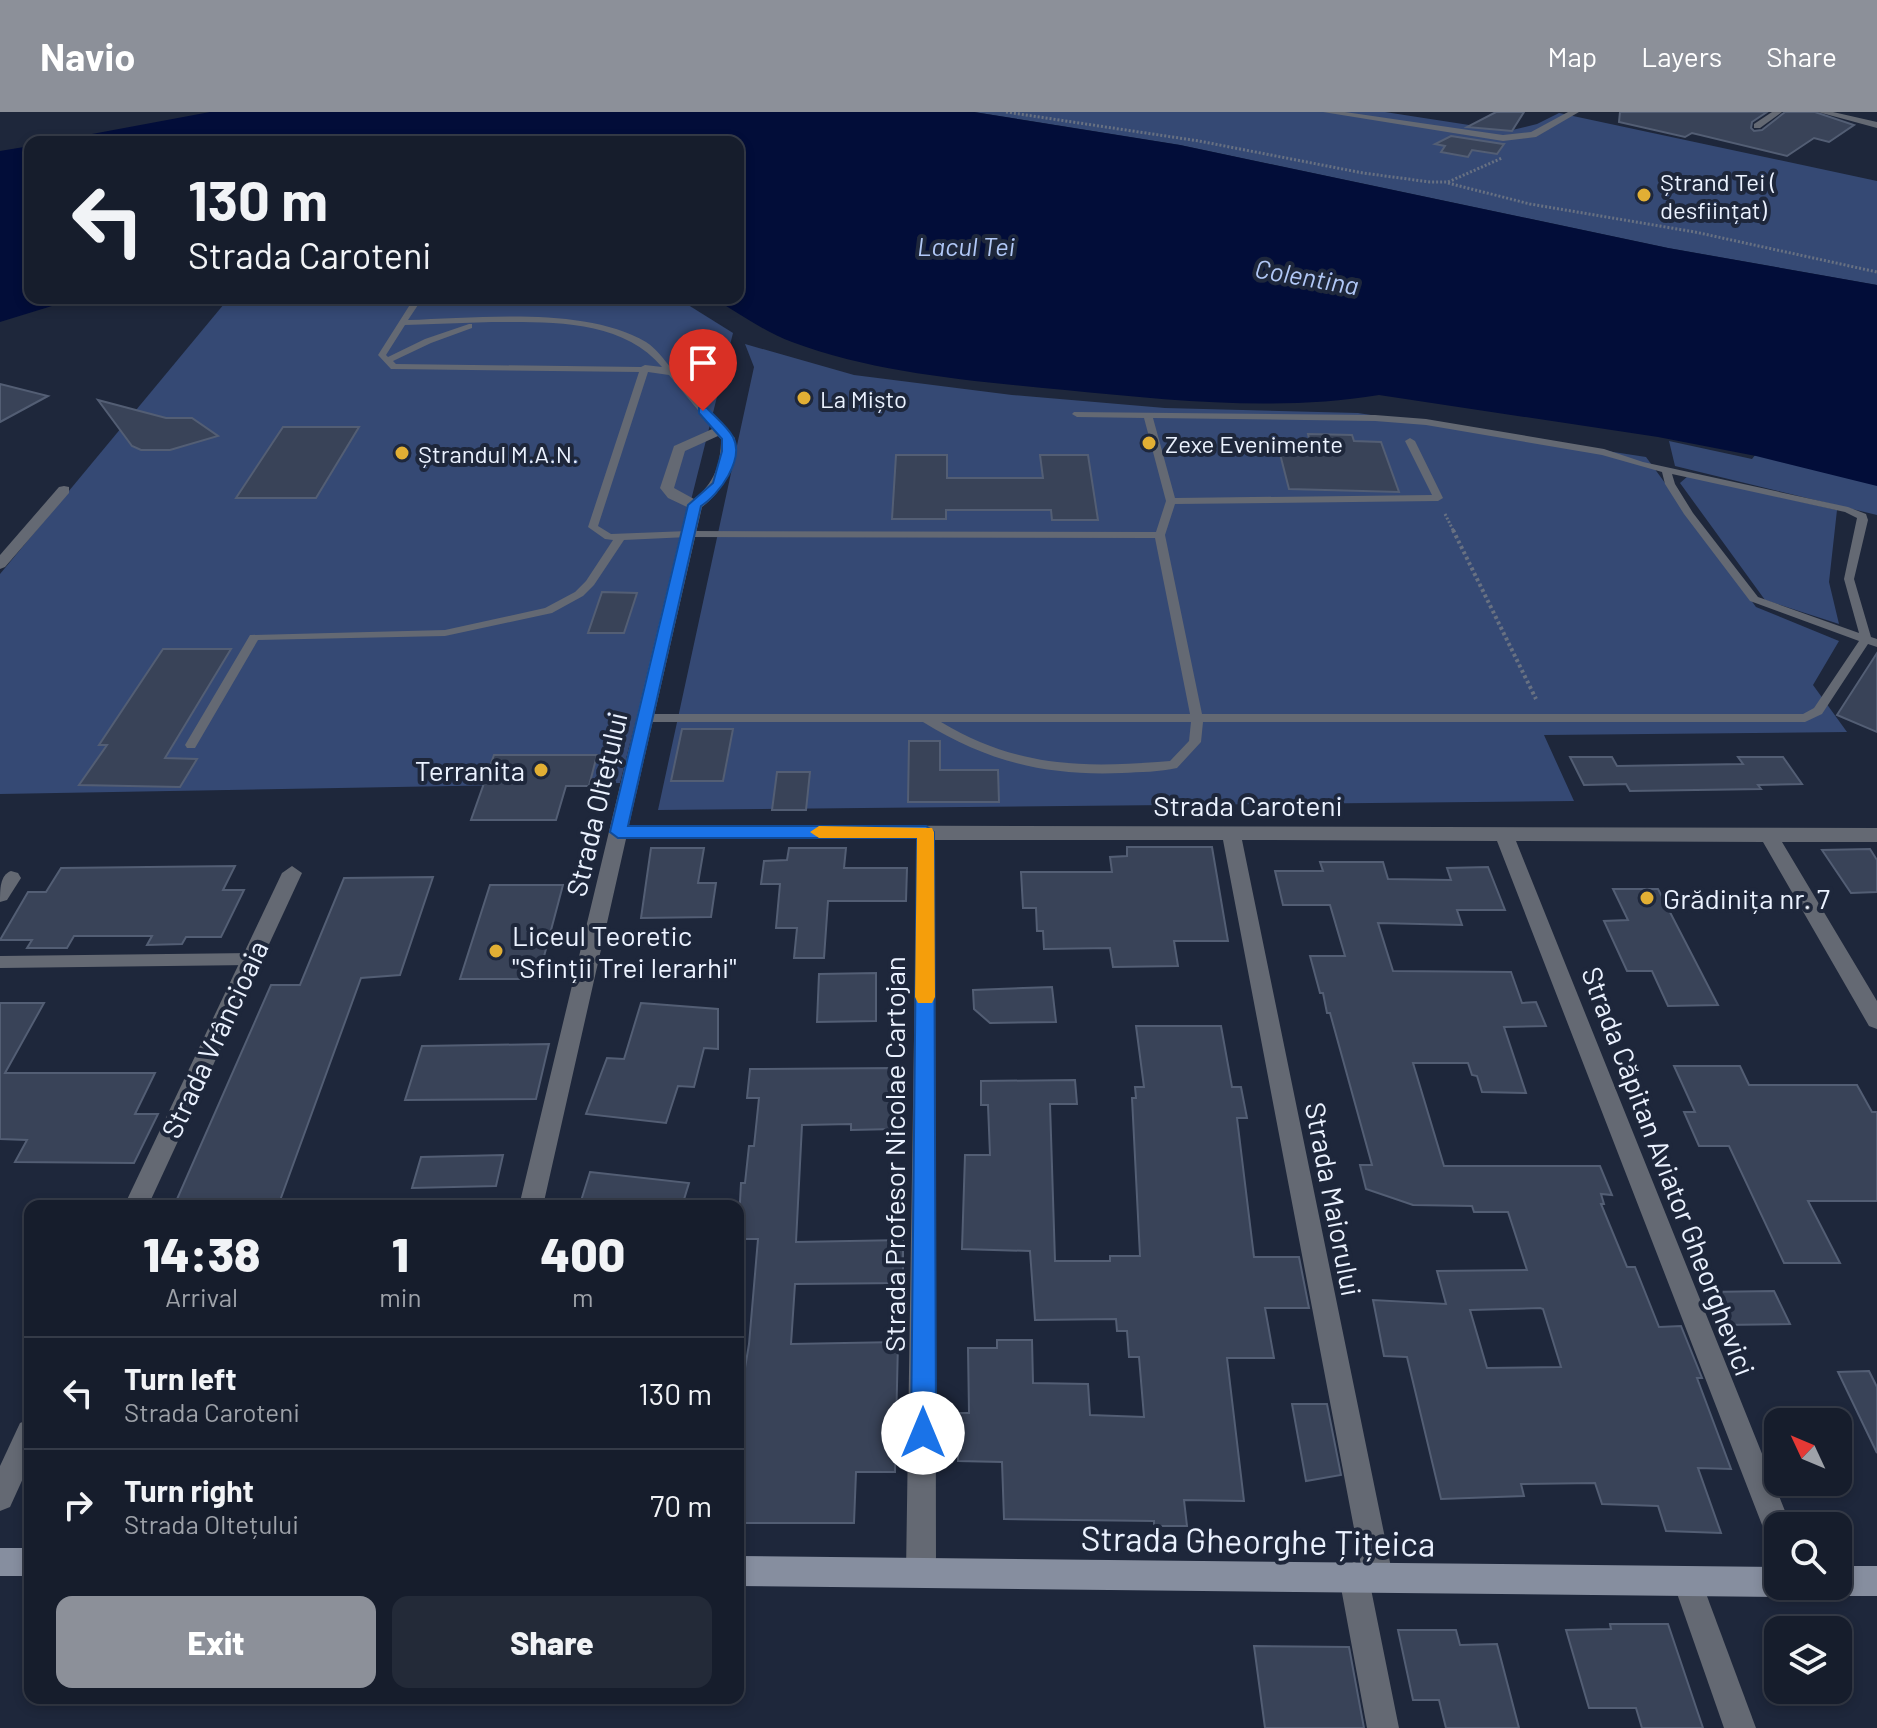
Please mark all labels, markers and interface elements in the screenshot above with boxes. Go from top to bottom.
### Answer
text: Navio [40,33,135,79]
text: Map [1547,39,1597,73]
text: Layers [1641,39,1722,73]
text: Share [1766,39,1837,73]
text: 130 m [188,165,328,232]
place label: Ștrand Tei ( desființat) [1660,167,1776,224]
icon: left [56,168,160,272]
marker: Ștrand Tei ( desființat) [1635,186,1653,204]
water label: Lacul Tei [917,230,1016,261]
text: Strada Caroteni [188,233,431,276]
water label: Colentina [1253,252,1361,300]
pin [669,329,737,411]
icon: arrive [681,341,725,385]
place label: La Mișto [820,384,907,413]
marker: La Mișto [795,389,813,407]
place label: Zexe Evenimente [1165,429,1343,458]
marker: Zexe Evenimente [1140,434,1158,452]
place label: Ștrandul M.A.N. [418,439,579,468]
marker: Ștrandul M.A.N. [393,444,411,462]
street label: Strada Oltețului [558,708,634,900]
place label: Terranita [415,753,525,787]
marker: Terranita [532,761,550,779]
street label: Strada Caroteni [1153,788,1343,822]
place label: Grădinița nr. 7 [1663,881,1830,915]
marker: Grădinița nr. 7 [1638,889,1656,907]
place label: Liceul Teoretic "Sfinții Trei Ierarhi" [512,918,737,984]
street label: Strada Vrâncioaia [153,935,275,1143]
marker: Liceul Teoretic "Sfinții Trei Ierarhi" [487,942,505,960]
street label: Strada Profesor Nicolae Cartojan [877,956,911,1352]
street label: Strada Căpitan Aviator Gheorghevici [1575,962,1763,1380]
street label: Strada Maiorului [1299,1099,1369,1299]
text: 14:38 [143,1224,260,1282]
text: 1 [392,1224,409,1282]
text: 400 [540,1224,625,1282]
text: Arrival [165,1281,238,1312]
text: min [379,1281,421,1312]
text: m [572,1281,593,1312]
text: Turn left [124,1360,237,1396]
icon: left [56,1371,100,1415]
text: 130 m [638,1375,712,1411]
position arrow [881,1391,965,1475]
text: Strada Caroteni [124,1396,300,1427]
north arrow [1764,1408,1852,1496]
map controls [1764,1408,1852,1704]
text: Turn right [124,1472,254,1508]
icon: right [56,1483,100,1527]
text: 70 m [650,1487,712,1523]
text: Strada Oltețului [124,1508,299,1539]
button: search [1764,1512,1852,1600]
street label: Strada Gheorghe Țițeica [1080,1516,1436,1564]
button: Exit [56,1596,376,1688]
button: Share [392,1596,712,1688]
button: layers [1764,1616,1852,1704]

